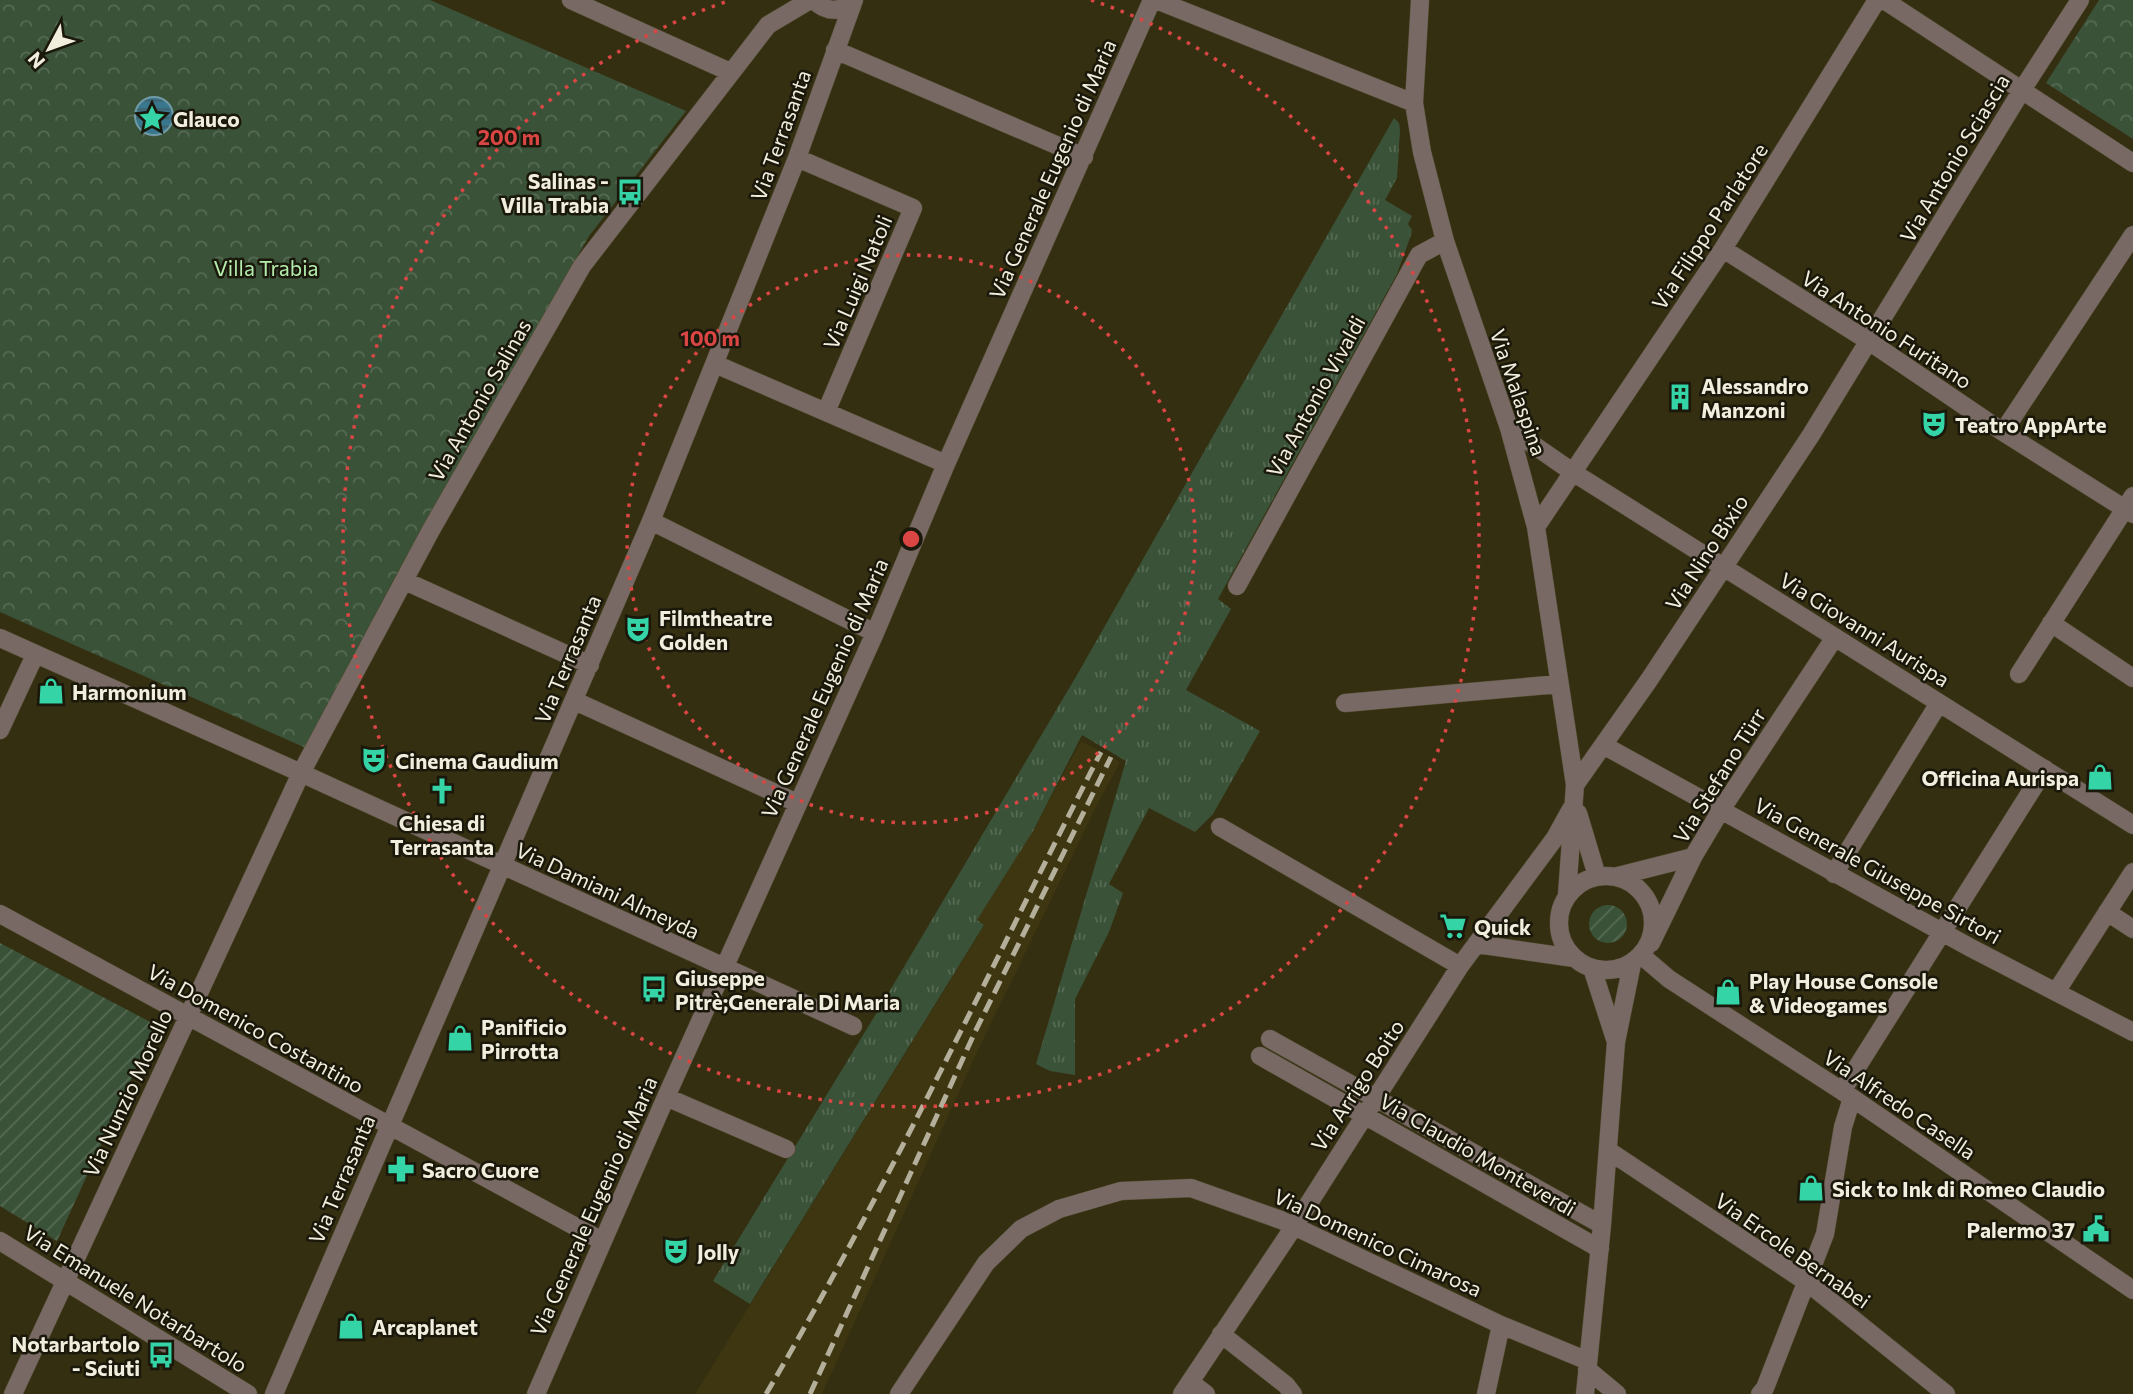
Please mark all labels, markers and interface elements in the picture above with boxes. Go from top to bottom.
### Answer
north arrow [14,14,84,84]
street label: Via Generale Eugenio di Maria [983,35,1121,303]
text: N [22,48,49,73]
street label: Via Terrasanta [745,66,815,204]
street label: Via Antonio Sciascia [1894,69,2014,247]
place icon: Glauco [137,103,167,133]
place label: Glauco [173,106,240,131]
text: 200 m [478,124,540,149]
street label: Via Filippo Parlatore [1646,138,1772,314]
place label: Salinas - Villa Trabia [501,168,609,217]
bus stop icon: Salinas - Villa Trabia [615,177,645,207]
street label: Via Luigi Natoli [817,211,897,353]
park label: Villa Trabia [213,255,319,280]
street label: Via Antonio Furitano [1797,265,1977,393]
street label: Via Antonio Vivaldi [1260,311,1370,481]
street label: Via Antonio Salinas [422,315,536,485]
text: 100 m [680,325,740,350]
street label: Via Malaspina [1486,325,1552,459]
place label: Alessandro Manzoni [1701,373,1809,422]
building icon: Alessandro Manzoni [1665,382,1695,412]
theatre icon: Teatro AppArte [1919,409,1949,439]
place label: Teatro AppArte [1955,412,2107,437]
street label: Via Nino Bixio [1659,490,1753,614]
centre of rings [899,527,923,551]
street label: Via Generale Eugenio di Maria [755,554,893,822]
street label: Via Giovanni Aurispa [1775,567,1955,691]
street label: Via Terrasanta [529,591,605,727]
place label: Filmtheatre Golden [659,605,772,654]
theatre icon: Filmtheatre Golden [623,614,653,644]
shop icon: Harmonium [36,676,66,706]
place label: Harmonium [72,679,187,704]
street label: Via Stefano Türr [1668,703,1770,847]
theatre icon: Cinema Gaudium [359,745,389,775]
place label: Cinema Gaudium [395,748,559,773]
shop icon: Officina Aurispa [2085,762,2115,792]
place label: Officina Aurispa [1922,765,2079,790]
church icon: Chiesa di Terrasanta [427,776,457,806]
street label: Via Generale Giuseppe Sirtori [1750,792,2006,948]
place label: Chiesa di Terrasanta [390,810,494,859]
street label: Via Damiani Almeyda [512,836,704,944]
supermarket icon: Quick [1438,911,1468,941]
place label: Quick [1474,914,1531,939]
street label: Via Domenico Costantino [144,958,368,1098]
place label: Giuseppe Pitrè;Generale Di Maria [675,965,900,1014]
place label: Play House Console & Videogames [1749,968,1938,1017]
bus stop icon: Giuseppe Pitrè;Generale Di Maria [639,974,669,1004]
shop icon: Play House Console & Videogames [1713,977,1743,1007]
street label: Via Nunzio Morello [77,1005,177,1181]
place label: Panificio Pirrotta [481,1014,567,1063]
street label: Via Arrigo Boito [1305,1015,1409,1155]
shop icon: Panificio Pirrotta [445,1023,475,1053]
street label: Via Alfredo Casella [1819,1044,1981,1164]
street label: Via Generale Eugenio di Maria [524,1072,662,1340]
street label: Via Claudio Monteverdi [1375,1088,1581,1220]
street label: Via Terrasanta [303,1111,379,1247]
pharmacy icon: Sacro Cuore [386,1154,416,1184]
place label: Sacro Cuore [422,1157,539,1182]
shop icon: Sick to Ink di Romeo Claudio [1796,1173,1826,1203]
place label: Sick to Ink di Romeo Claudio [1832,1176,2105,1201]
street label: Via Domenico Cimarosa [1270,1183,1486,1301]
street label: Via Ercole Bernabei [1711,1187,1875,1313]
public building icon: Palermo 37 [2081,1214,2111,1244]
place label: Palermo 37 [1966,1217,2075,1242]
street label: Via Emanuele Notarbartolo [20,1219,252,1377]
theatre icon: Jolly [661,1236,691,1266]
place label: Jolly [697,1239,740,1264]
shop icon: Arcaplanet [336,1311,366,1341]
place label: Arcaplanet [372,1314,478,1339]
place label: Notarbartolo - Sciuti [11,1331,140,1380]
bus stop icon: Notarbartolo - Sciuti [146,1340,176,1370]

